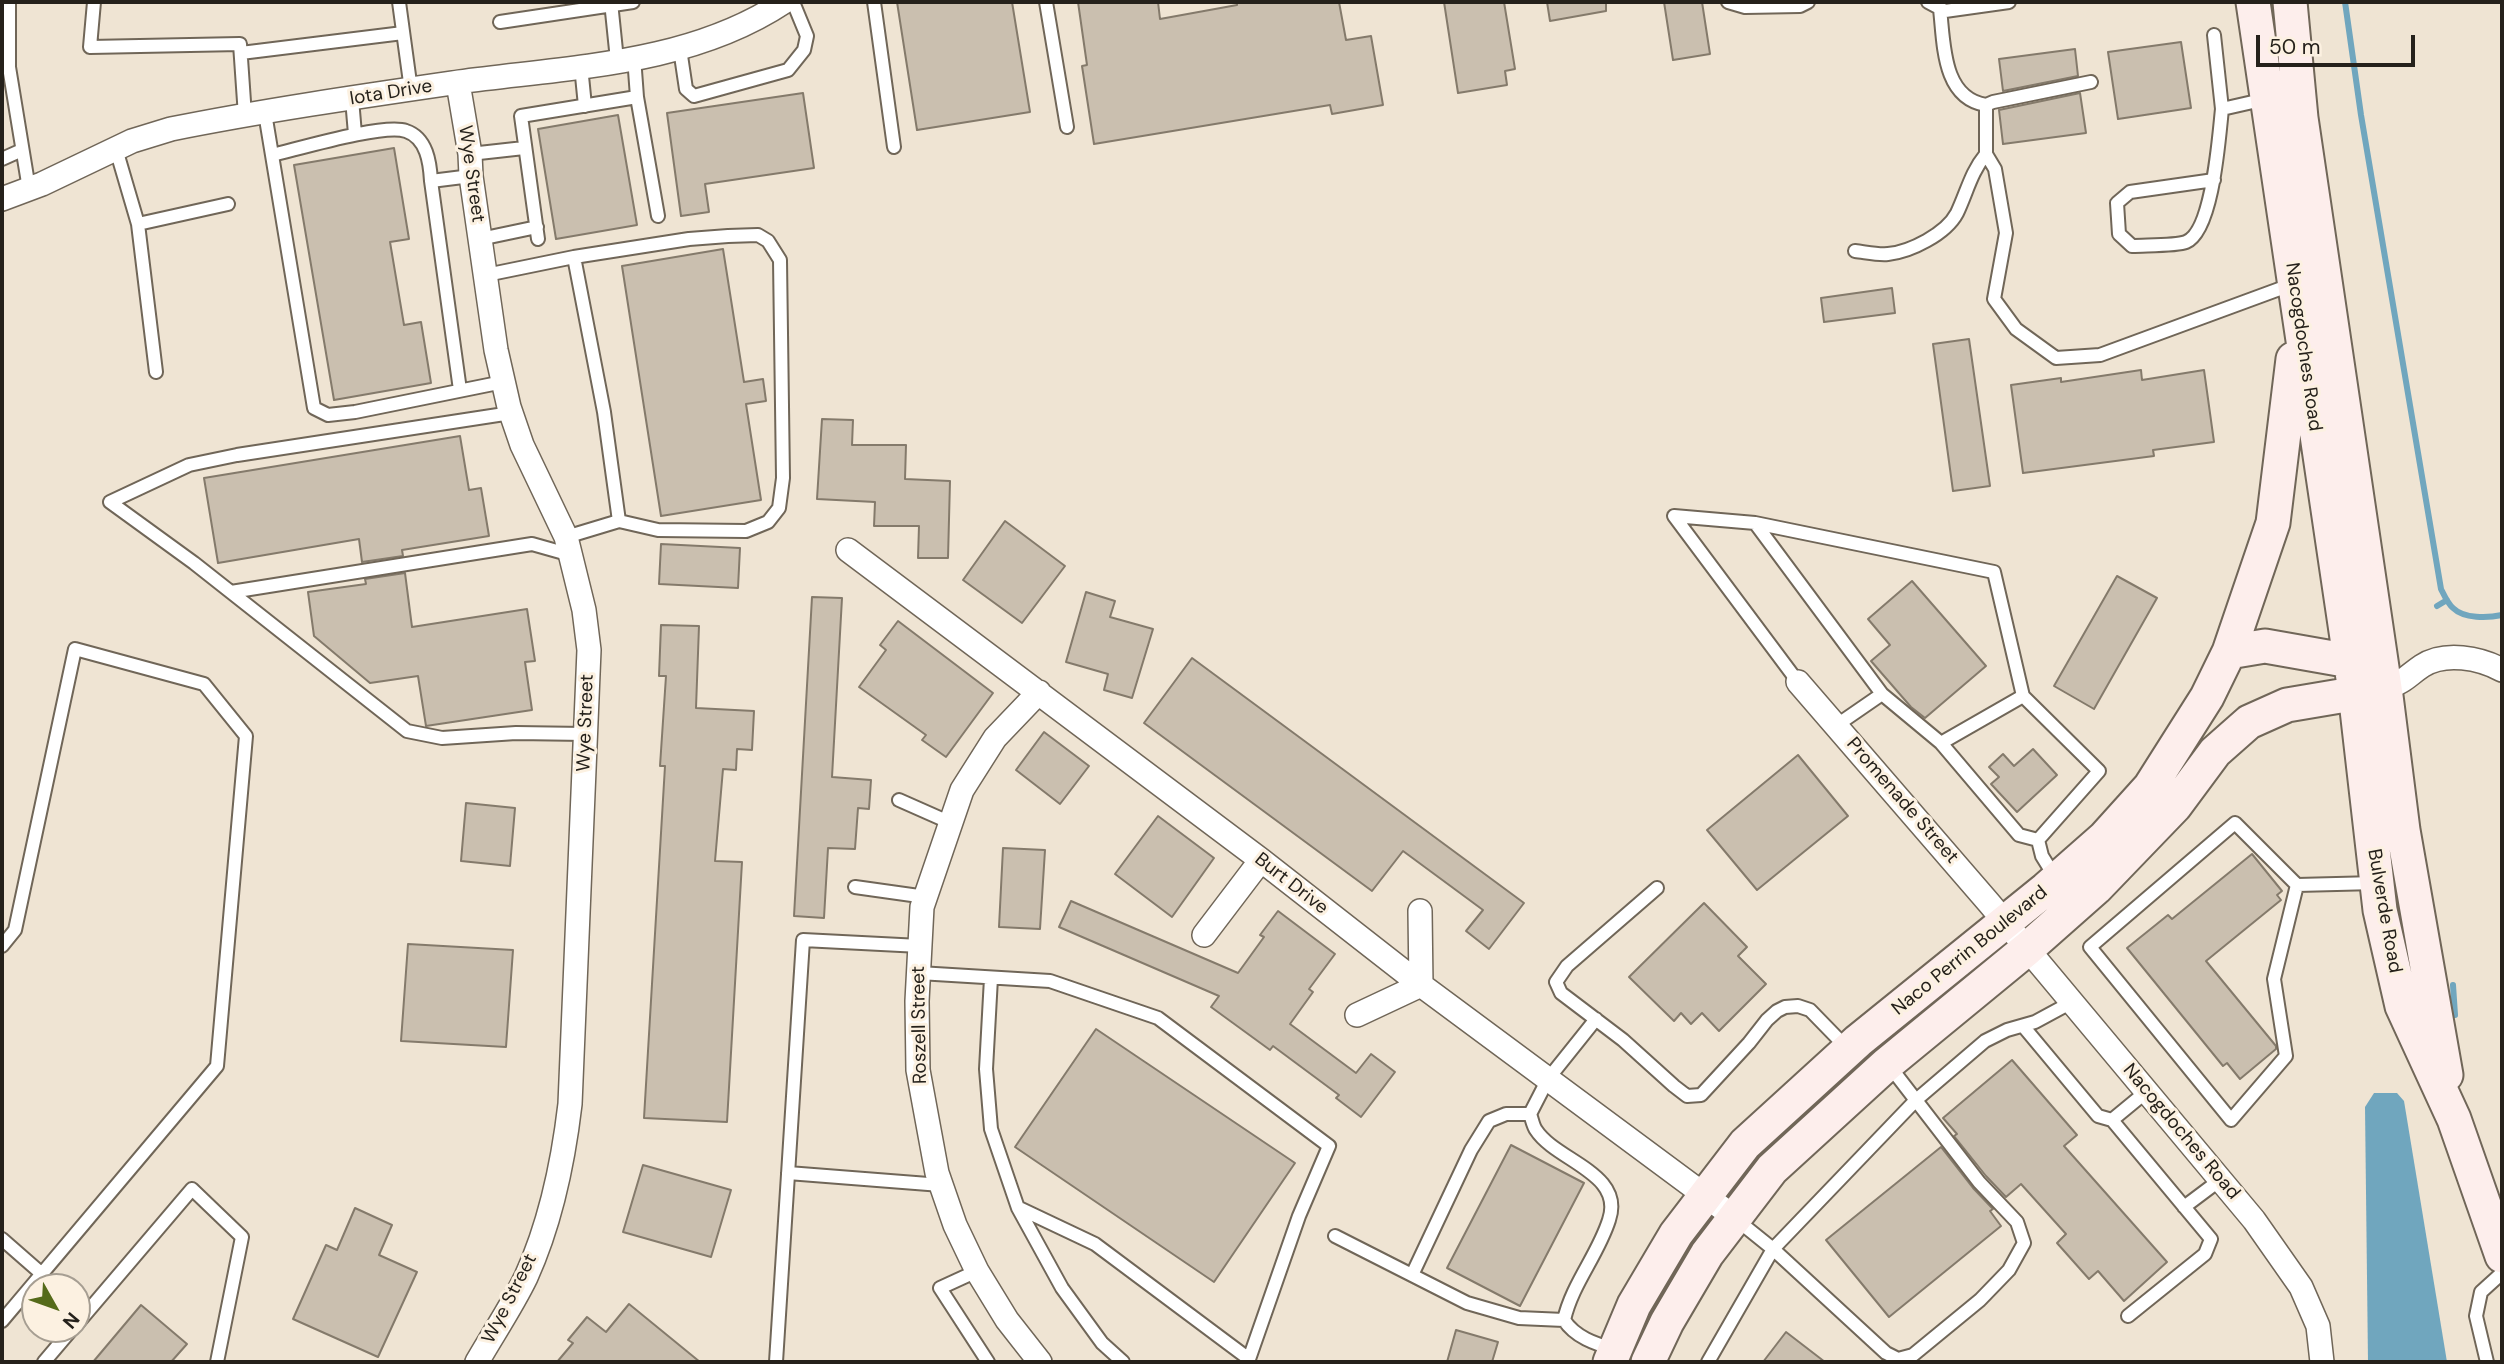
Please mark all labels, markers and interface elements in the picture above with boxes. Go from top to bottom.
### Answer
scale bar [2259,21,2418,65]
text: 50 m [2269,33,2320,61]
street label: Iota Drive [348,75,434,111]
street label: Wye Street [453,124,489,224]
street label: Nacogdoches Road [2280,261,2326,433]
street label: Wye Street [573,674,599,772]
street label: Promenade Street [1841,733,1963,869]
street label: Bulverde Road [2362,847,2406,975]
street label: Burt Drive [1250,848,1332,920]
street label: Naco Perrin Boulevard [1888,881,2052,1021]
street label: Roszell Street [908,966,932,1084]
street label: Nacogdoches Road [2118,1060,2244,1204]
street label: Wye Street [478,1250,542,1348]
north arrow [21,1273,91,1343]
text: N [57,1307,85,1334]

